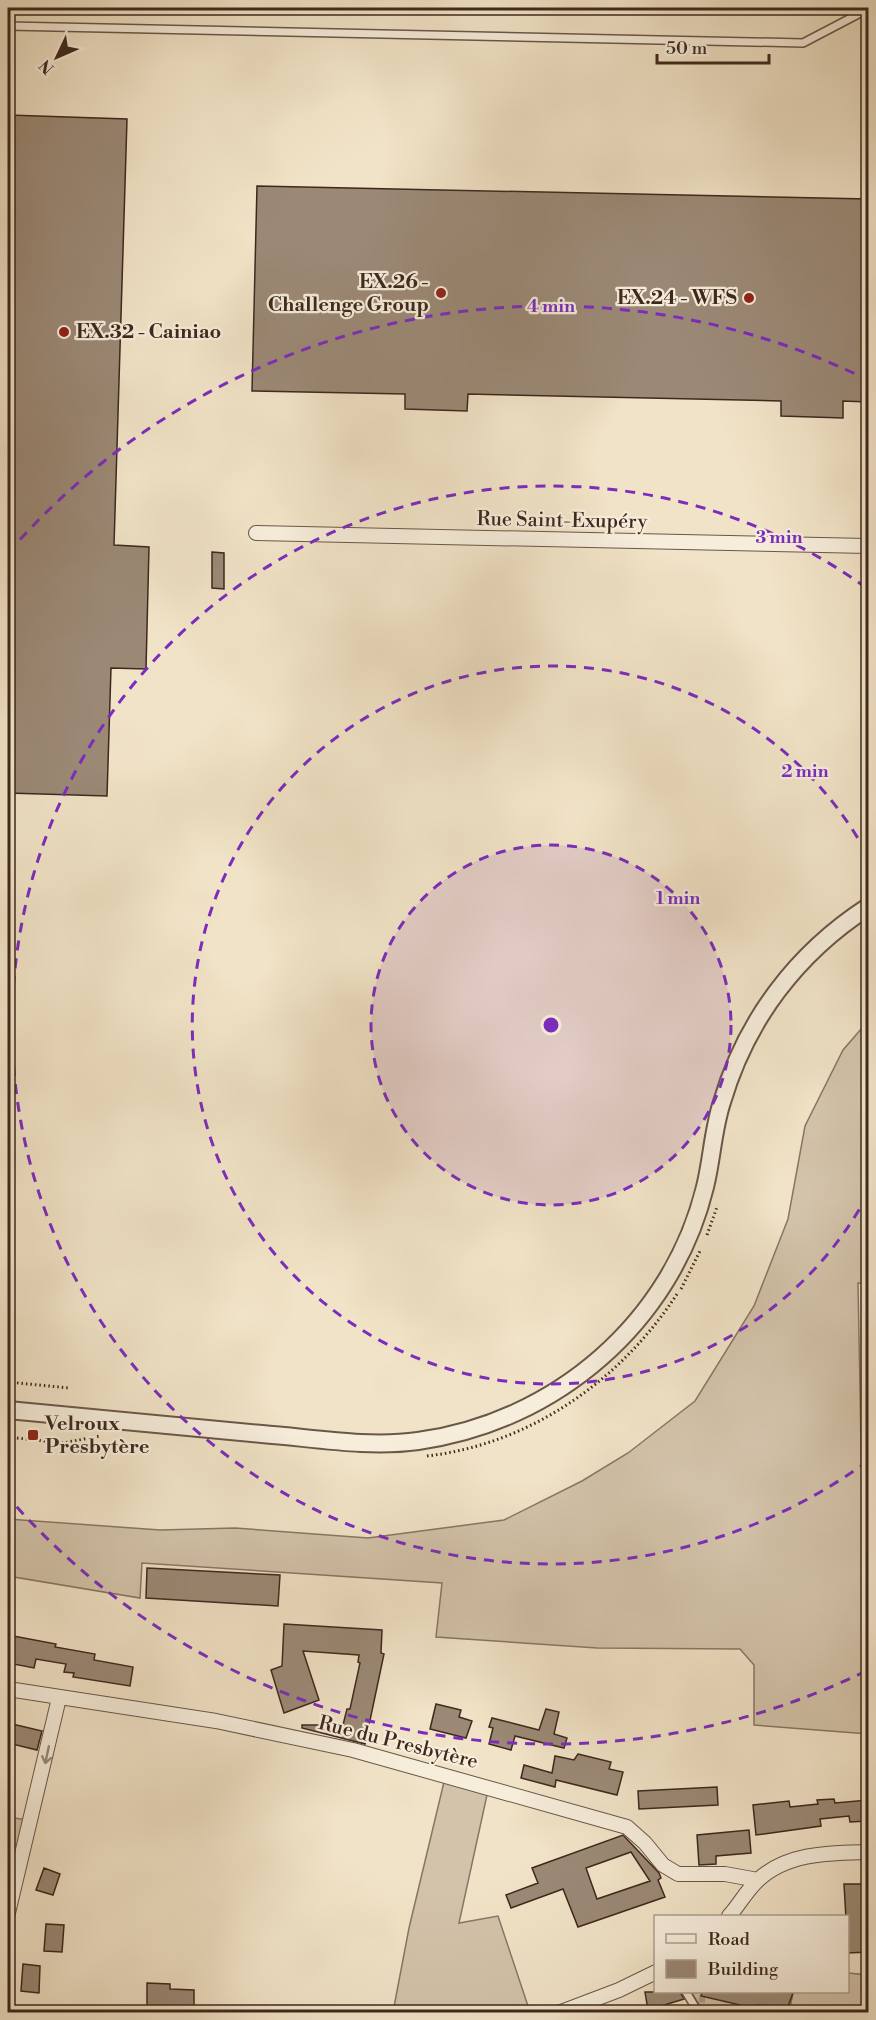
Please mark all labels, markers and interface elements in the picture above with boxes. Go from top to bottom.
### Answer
north arrow [27,27,87,87]
scale bar [657,27,770,65]
text: 50 m [666,37,708,60]
text: N [35,55,59,78]
place label: EX.26 - Challenge Group [268,270,429,318]
marker: EX.26 - Challenge Group [434,286,448,300]
place label: EX.24 - WFS [617,286,737,311]
marker: EX.24 - WFS [742,291,756,305]
text: 4 min [527,295,575,318]
place label: EX.32 - Cainiao [76,320,221,345]
marker: EX.32 - Cainiao [57,325,71,339]
street label: Rue Saint-Exupéry [476,507,648,535]
text: 3 min [756,526,802,549]
text: 2 min [781,760,829,783]
text: 1 min [656,887,700,910]
centre of rings [541,1015,561,1035]
place label: Velroux Presbytère [44,1412,150,1460]
marker: Velroux Presbytère [26,1428,40,1442]
street label: Rue du Presbytère [315,1711,481,1775]
one-way arrow [41,1745,52,1765]
legend [654,1915,849,1993]
text: Road [708,1928,751,1951]
text: Building [707,1958,779,1981]

